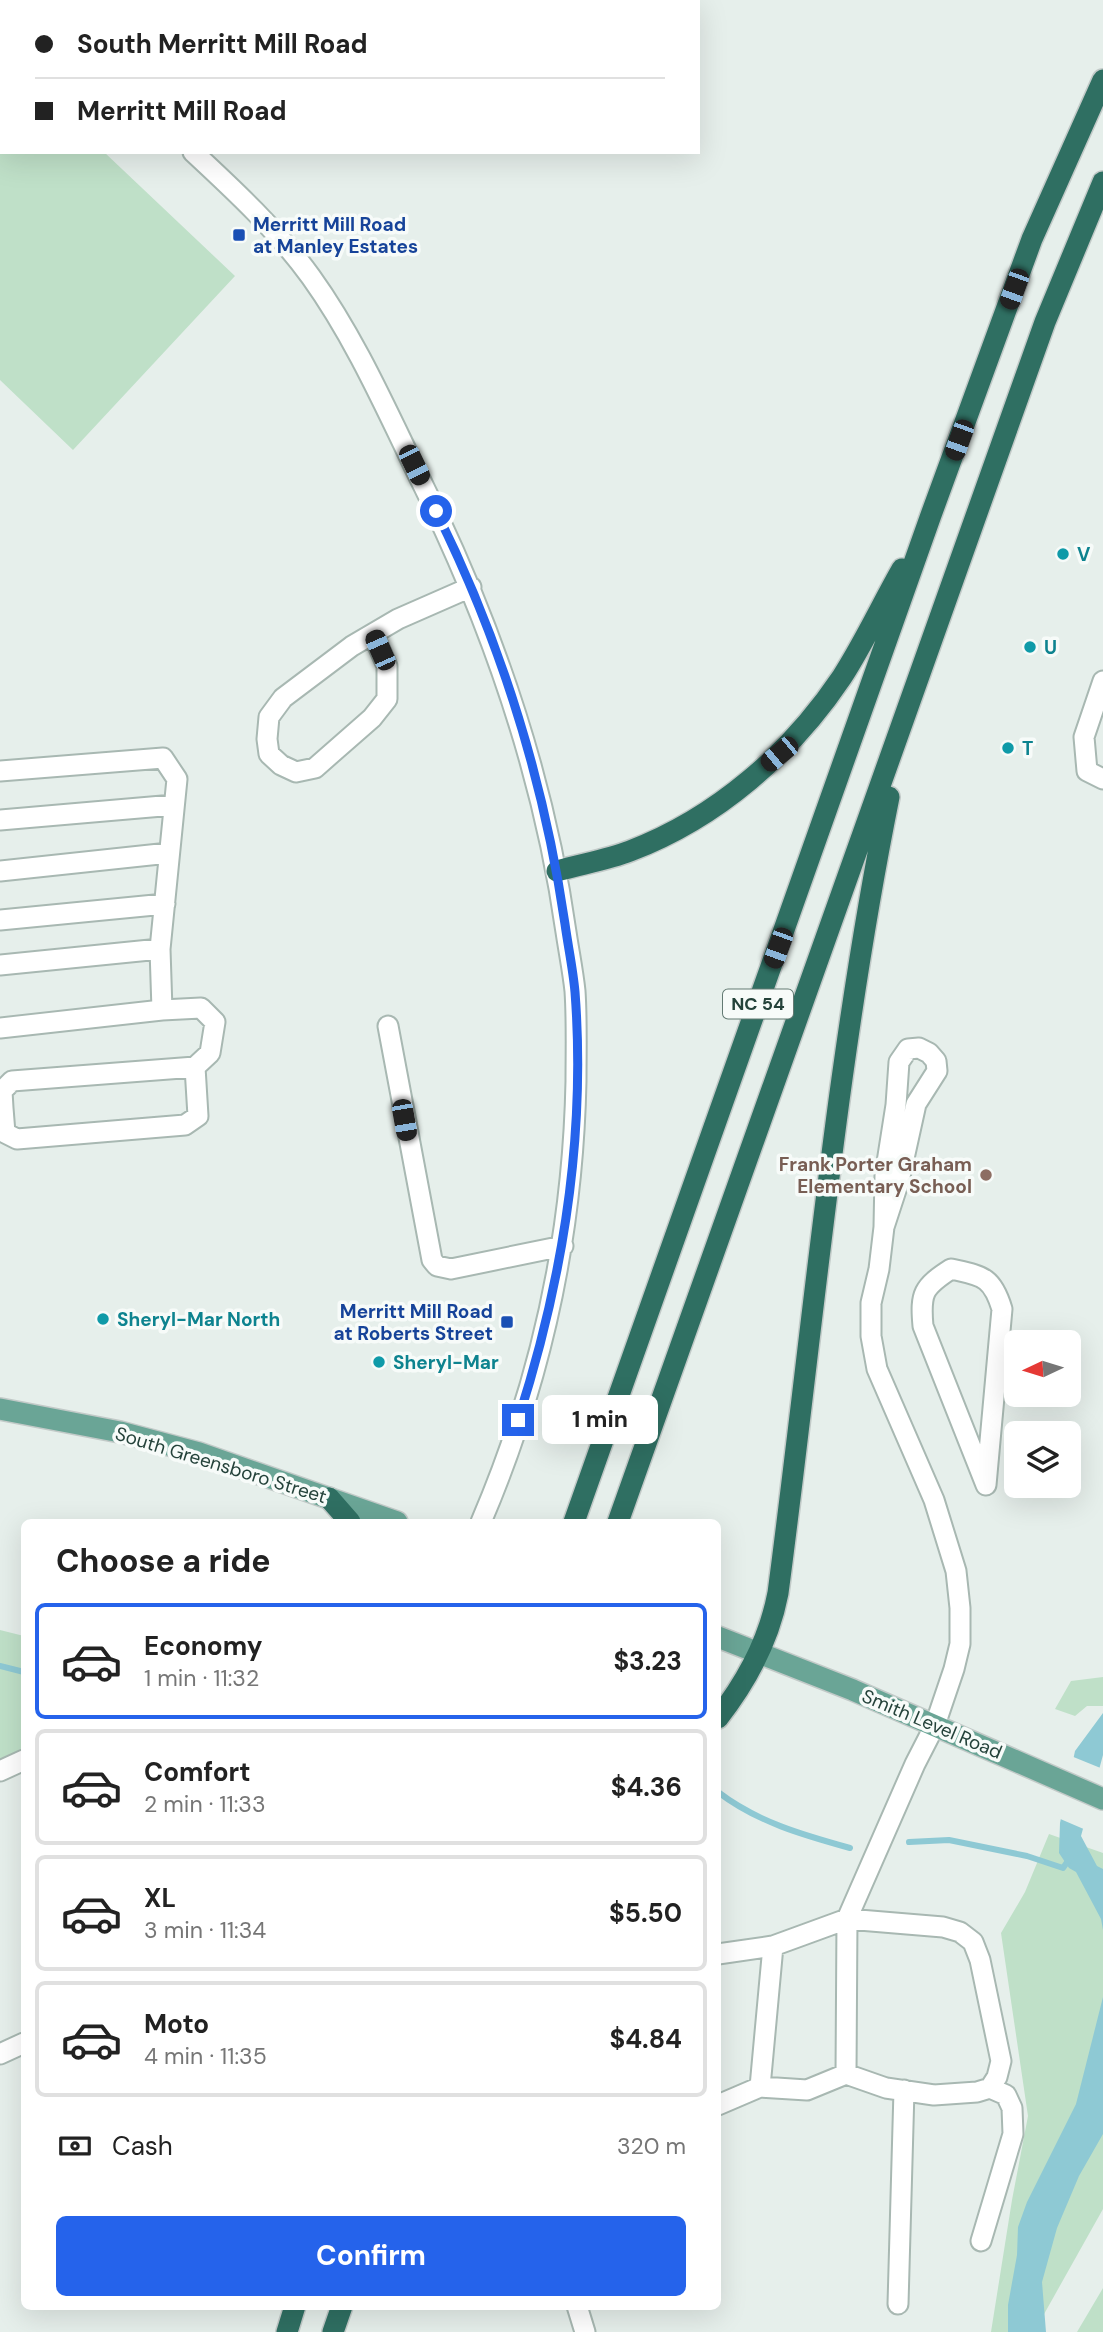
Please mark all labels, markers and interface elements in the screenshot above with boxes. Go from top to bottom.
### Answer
text: South Merritt Mill Road [77,27,368,61]
text: Merritt Mill Road [77,94,287,128]
place label: Merritt Mill Road at Manley Estates [253,212,418,259]
marker: Merritt Mill Road at Manley Estates [231,227,247,243]
car [997,266,1032,312]
car [942,417,977,463]
car [396,442,433,488]
route start [420,495,452,527]
place label: V [1077,542,1091,567]
marker: V [1055,546,1071,562]
car [362,627,399,673]
place label: U [1044,635,1057,660]
marker: U [1022,639,1038,655]
car [757,732,802,776]
place label: T [1022,736,1033,761]
marker: T [1000,740,1016,756]
car [761,925,796,971]
road number: NC 54 [723,989,793,1018]
car [391,1097,418,1143]
place label: Frank Porter Graham Elementary School [779,1152,972,1199]
marker: Frank Porter Graham Elementary School [978,1167,994,1183]
place label: Merritt Mill Road at Roberts Street [334,1299,493,1346]
place label: Sheryl-Mar North [117,1307,280,1332]
marker: Sheryl-Mar North [95,1311,111,1327]
marker: Merritt Mill Road at Roberts Street [499,1314,515,1330]
north arrow [1004,1330,1082,1407]
map controls [1004,1330,1081,1498]
place label: Sheryl-Mar [393,1350,499,1375]
marker: Sheryl-Mar [371,1354,387,1370]
callout: 1 min [542,1396,658,1444]
route end [502,1404,534,1436]
text: 1 min [572,1404,628,1434]
street label: South Greensboro Street [112,1421,330,1509]
button: layers [1004,1421,1081,1498]
text: Choose a ride [56,1540,271,1582]
text: Economy [144,1629,262,1663]
icon: car [60,1630,123,1693]
text: $3.23 [613,1644,682,1678]
text: 1 min · 11:32 [144,1663,259,1693]
street label: Smith Level Road [858,1683,1006,1765]
text: Comfort [144,1755,250,1789]
icon: car [60,1756,123,1819]
text: $4.36 [611,1770,682,1804]
text: 2 min · 11:33 [144,1789,266,1819]
text: XL [144,1881,176,1915]
icon: car [60,1882,123,1945]
text: $5.50 [609,1896,682,1930]
text: 3 min · 11:34 [144,1915,266,1945]
text: Moto [144,2007,209,2041]
icon: car [60,2008,123,2071]
text: $4.84 [609,2022,682,2056]
text: 4 min · 11:35 [144,2041,267,2071]
icon: cash [56,2127,94,2165]
text: Cash [112,2129,173,2163]
text: 320 m [617,2131,686,2161]
button: Confirm [56,2216,686,2296]

